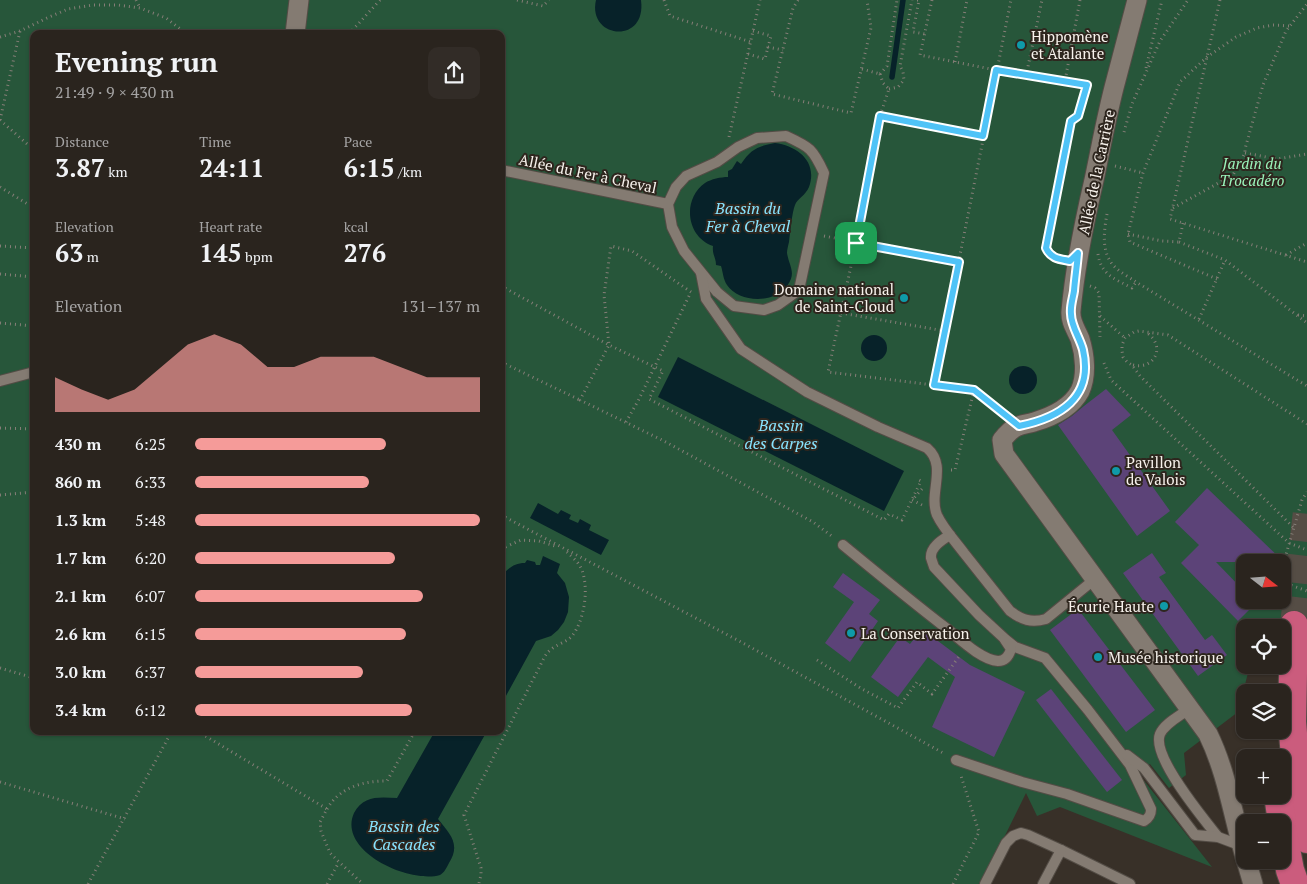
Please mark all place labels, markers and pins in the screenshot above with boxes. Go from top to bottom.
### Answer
place label: Hippomène et Atalante [1031,26,1109,63]
marker: Hippomène et Atalante [1015,39,1027,51]
pin [835,222,877,264]
place label: Domaine national de Saint-Cloud [774,279,894,316]
marker: Domaine national de Saint-Cloud [898,292,910,304]
place label: Pavillon de Valois [1126,452,1186,489]
marker: Pavillon de Valois [1110,465,1122,477]
place label: Écurie Haute [1068,596,1154,616]
marker: Écurie Haute [1158,600,1170,612]
place label: La Conservation [861,623,970,643]
marker: La Conservation [845,627,857,639]
place label: Musée historique [1108,647,1223,667]
marker: Musée historique [1092,651,1104,663]

